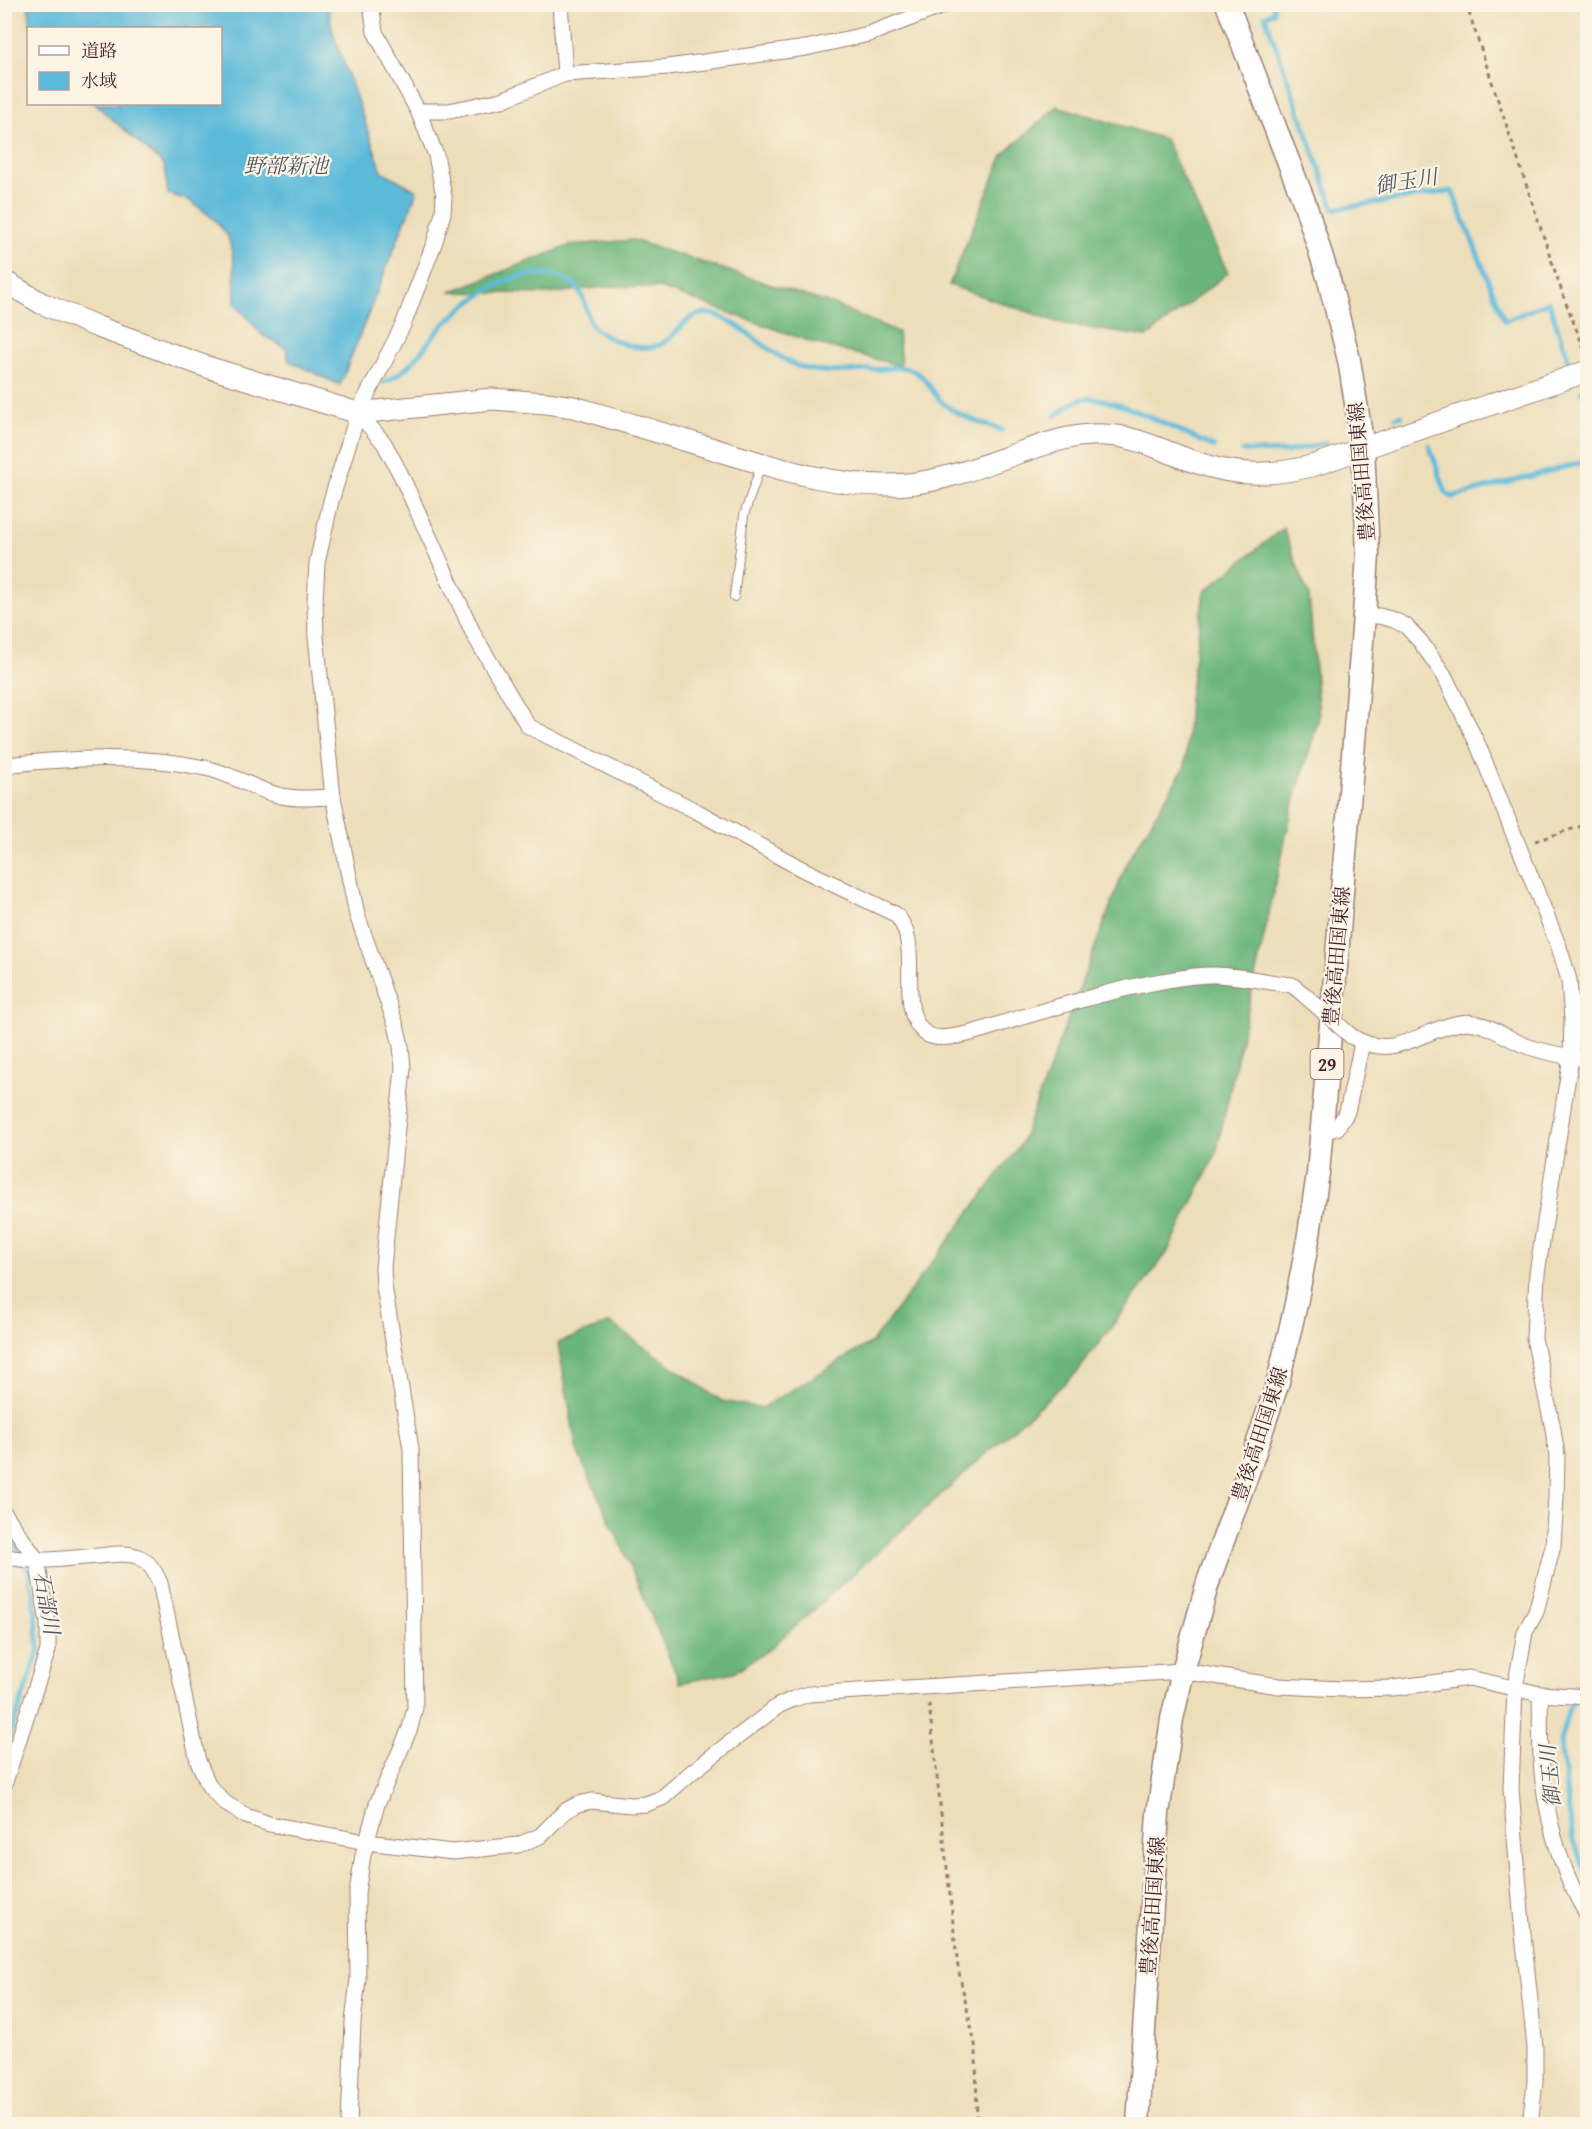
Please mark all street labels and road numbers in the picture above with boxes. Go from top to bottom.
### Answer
street label: 豊後高田国東線 [1340,401,1382,543]
street label: 豊後高田国東線 [1315,885,1357,1027]
road number: 29 [1310,1049,1344,1079]
street label: 豊後高田国東線 [1224,1363,1294,1505]
street label: 豊後高田国東線 [1133,1835,1171,1977]

